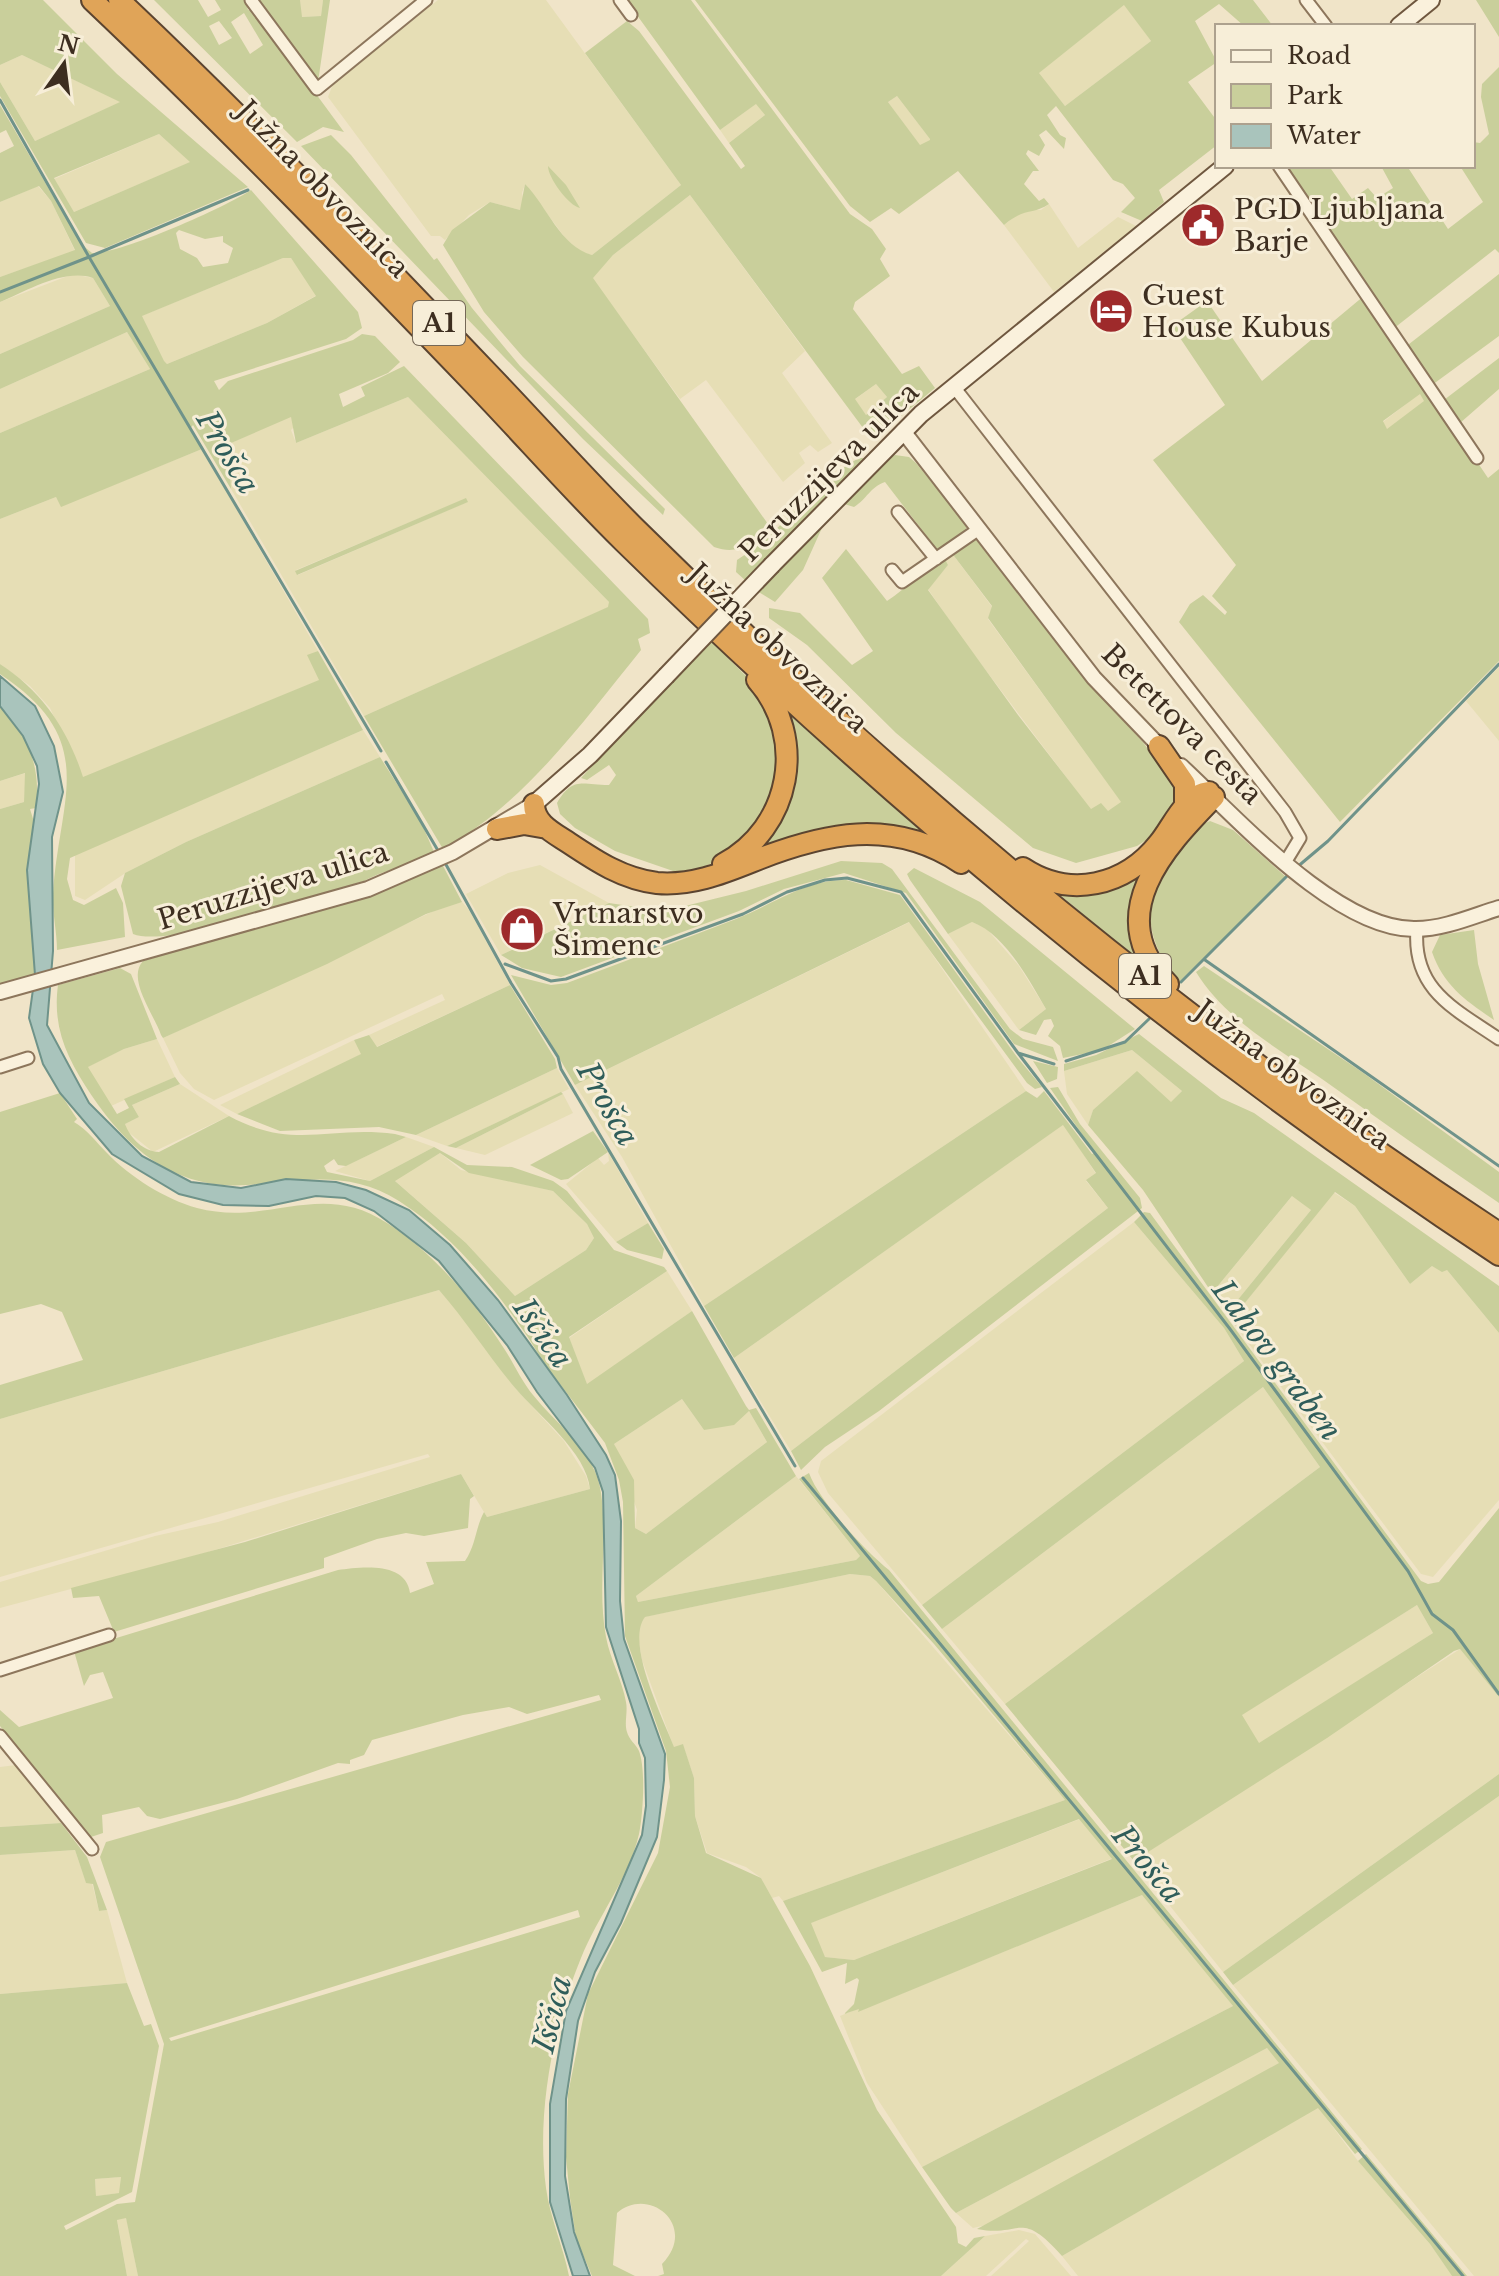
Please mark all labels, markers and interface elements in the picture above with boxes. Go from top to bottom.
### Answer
north arrow [24,24,104,104]
legend [1215,24,1475,168]
text: N [55,29,82,61]
text: Road [1287,41,1351,70]
text: Park [1287,81,1343,110]
street label: Južna obvoznica [227,90,417,285]
text: Water [1286,121,1361,150]
place label: PGD Ljubljana Barje [1234,192,1445,259]
public building icon: PGD Ljubljana Barje [1179,201,1227,249]
place label: Guest House Kubus [1142,278,1331,345]
hotel icon: Guest House Kubus [1087,287,1135,335]
road number: A1 [413,301,465,345]
street label: Peruzzijeva ulica [732,375,926,569]
water label: Prošca [188,403,267,501]
street label: Južna obvoznica [678,553,875,741]
street label: Betettova cesta [1094,636,1270,812]
street label: Peruzzijeva ulica [153,834,393,938]
place label: Vrtnarstvo Šimenc [552,896,703,963]
shop icon: Vrtnarstvo Šimenc [498,905,546,953]
road number: A1 [1119,954,1171,998]
street label: Južna obvoznica [1185,990,1398,1158]
water label: Prošca [569,1054,647,1153]
water label: Lahov graben [1204,1271,1349,1448]
water label: Iščica [505,1290,580,1375]
water label: Prošca [1104,1816,1191,1911]
water label: Iščica [524,1972,579,2057]

